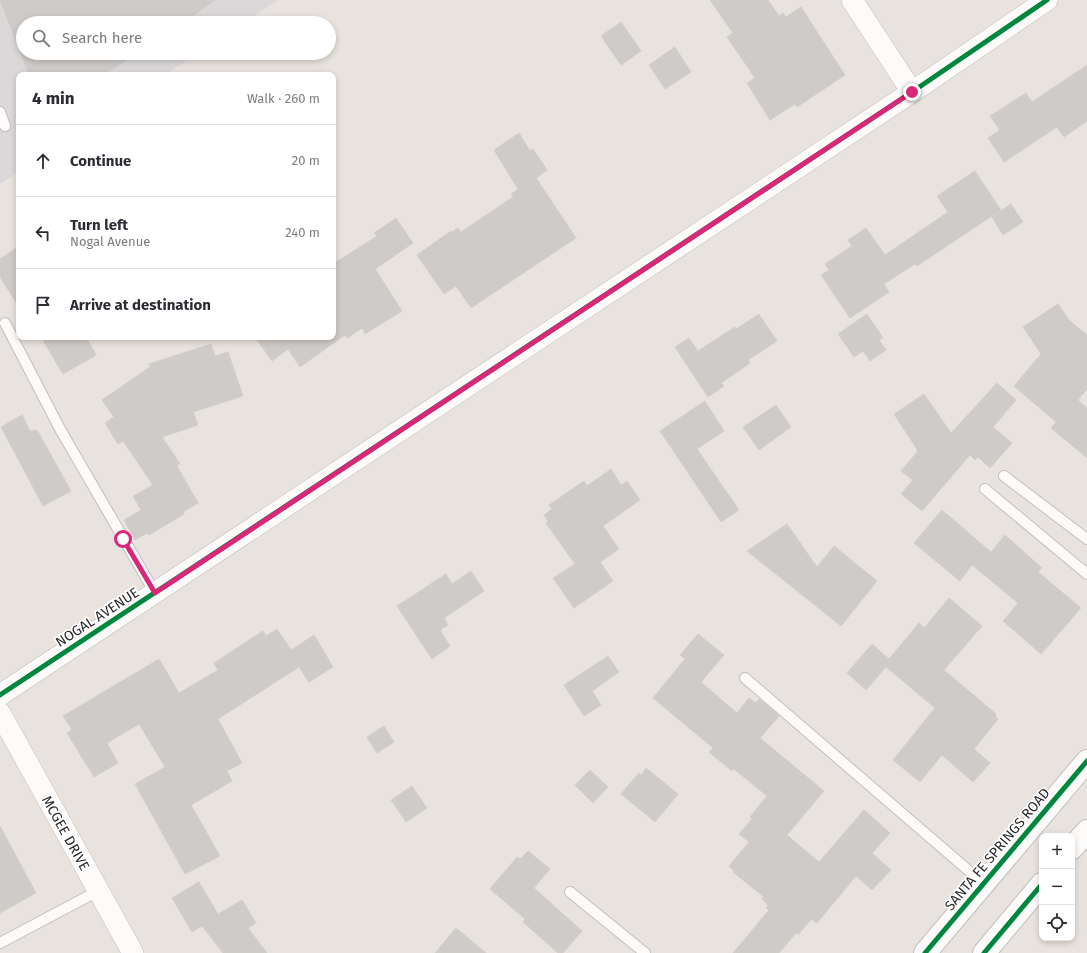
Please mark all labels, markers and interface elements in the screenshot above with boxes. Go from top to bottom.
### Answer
search box [16,16,336,60]
icon: search [30,27,52,49]
text: Search here [62,29,142,47]
route end [903,83,921,101]
text: 4 min [32,88,75,109]
text: Walk · 260 m [247,91,320,106]
icon: ahead [32,150,54,172]
text: Continue [70,152,131,170]
text: 20 m [292,153,320,168]
text: Turn left [70,216,128,234]
icon: left [32,222,54,244]
text: 240 m [285,225,320,240]
text: Nogal Avenue [70,234,150,249]
icon: arrive [32,294,54,316]
text: Arrive at destination [70,296,211,314]
route start [114,530,132,548]
street label: NOGAL AVENUE [52,584,142,651]
street label: SANTA FE SPRINGS ROAD [941,785,1054,914]
street label: MCGEE DRIVE [38,793,93,874]
map controls [1039,833,1075,941]
button: + [1039,833,1075,869]
button: − [1039,869,1075,905]
button: locate [1039,905,1075,941]

